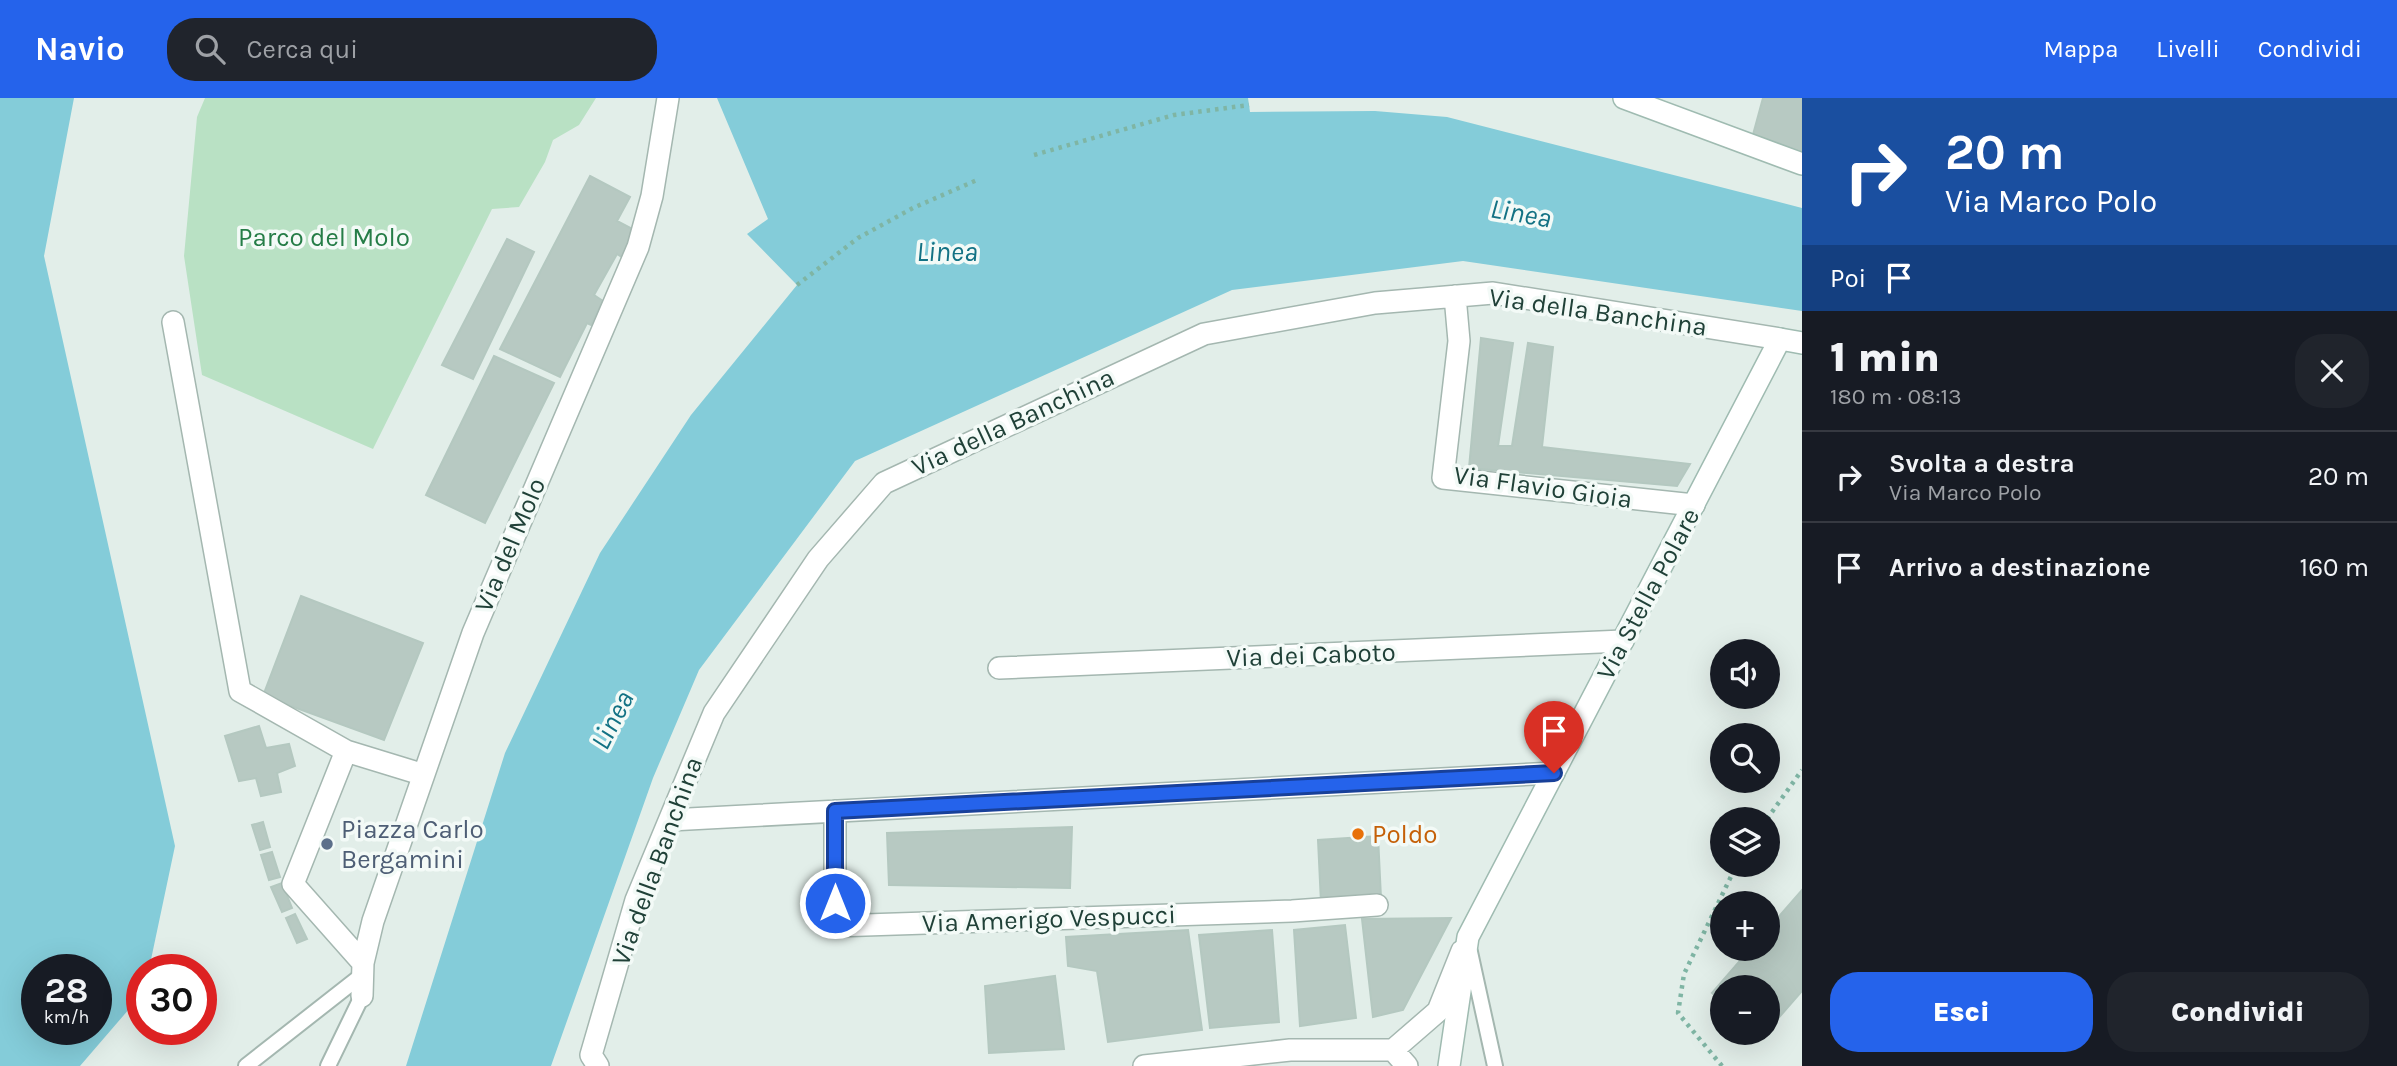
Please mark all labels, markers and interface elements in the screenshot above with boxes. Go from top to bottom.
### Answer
search box [167,18,657,81]
text: Navio [35,30,125,68]
icon: search [191,30,229,68]
text: Cerca qui [247,34,358,65]
text: Mappa [2044,35,2118,63]
text: Livelli [2156,35,2220,63]
text: Condividi [2258,35,2362,63]
text: 20 m [1945,124,2065,181]
icon: right [1830,126,1921,217]
text: Via Marco Polo [1945,183,2157,220]
water label: Linea [1488,191,1554,235]
park label: Parco del Molo [238,222,410,253]
water label: Linea [916,235,978,268]
icon: arrive [1880,259,1918,297]
text: Poi [1830,263,1866,294]
street label: Via della Banchina [1487,281,1709,343]
text: 1 min [1830,332,1940,382]
button: close [2295,334,2369,408]
street label: Via della Banchina [907,362,1119,482]
text: 180 m · 08:13 [1830,383,1962,410]
text: Svolta a destra [1889,448,2075,479]
icon: right [1830,458,1868,496]
street label: Via Flavio Gioia [1452,459,1634,515]
text: 20 m [2308,461,2369,492]
street label: Via del Molo [468,473,552,617]
text: Via Marco Polo [1889,479,2042,506]
street label: Via Stella Polare [1590,503,1706,685]
icon: arrive [1830,549,1868,587]
text: Arrivo a destinazione [1889,552,2151,583]
text: 160 m [2300,552,2369,583]
street label: Via dei Caboto [1226,637,1396,673]
map controls [1710,639,1780,1045]
button: sound [1710,639,1780,709]
water label: Linea [583,685,641,755]
pin [1524,701,1584,773]
icon: arrive [1535,712,1573,750]
button: search [1710,723,1780,793]
street label: Via della Banchina [605,752,709,970]
button: layers [1710,807,1780,877]
place label: Piazza Carlo Bergamini [341,814,484,875]
place label: Poldo [1372,819,1438,850]
marker: Poldo [1350,826,1366,842]
marker: Piazza Carlo Bergamini [319,836,335,852]
position arrow [798,866,872,940]
button: + [1710,891,1780,961]
street label: Via Amerigo Vespucci [922,899,1176,939]
speed limit sign: 30 [126,954,217,1045]
text: 28 [45,970,88,1011]
button: Esci [1830,972,2093,1052]
button: Condividi [2107,972,2369,1052]
button: − [1710,975,1780,1045]
text: km/h [44,1006,89,1028]

